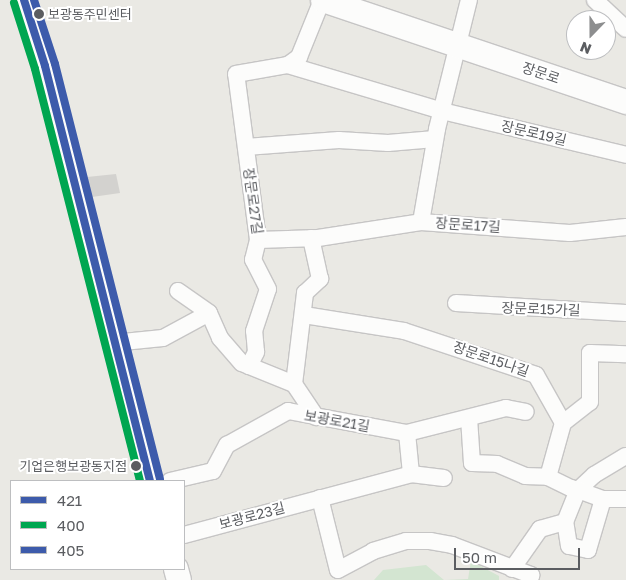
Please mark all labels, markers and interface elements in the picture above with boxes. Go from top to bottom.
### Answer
place label: 보광동주민센터 [48,6,132,22]
marker: 보광동주민센터 [34,9,44,19]
north arrow [566,10,616,60]
text: N [577,39,594,58]
street label: 장문로 [520,59,562,87]
street label: 장문로19길 [500,117,568,149]
street label: 장문로27길 [240,167,266,235]
street label: 장문로17길 [435,214,501,236]
street label: 장문로15가길 [501,299,581,319]
street label: 장문로15나길 [451,338,531,380]
street label: 보광로21길 [303,407,371,435]
place label: 기업은행보광동지점 [19,458,127,474]
marker: 기업은행보광동지점 [131,461,141,471]
legend [10,480,185,570]
text: 421 [57,491,82,509]
street label: 보광로23길 [217,499,287,533]
text: 400 [57,516,85,534]
scale bar [456,538,582,570]
text: 405 [57,541,84,559]
text: 50 m [462,548,497,566]

